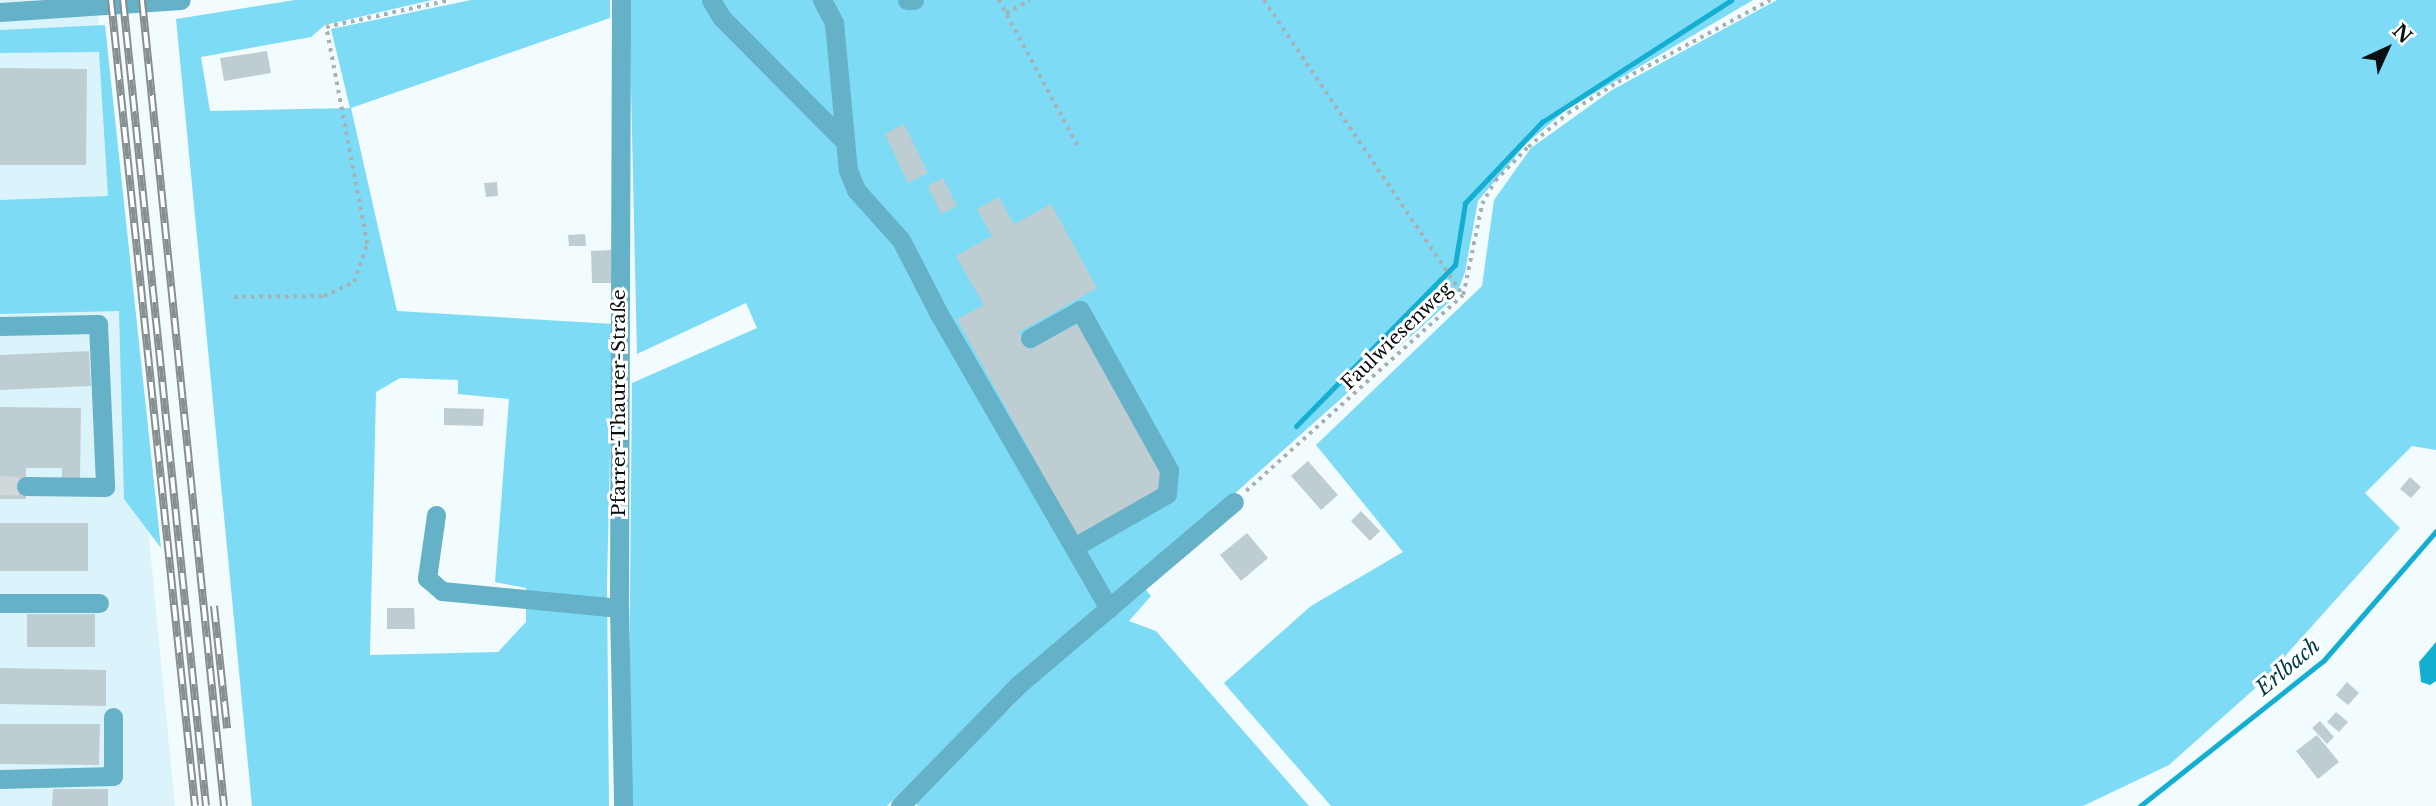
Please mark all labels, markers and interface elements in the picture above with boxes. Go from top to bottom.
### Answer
north arrow [2352,14,2422,84]
text: N [2388,19,2417,48]
street label: Faulwiesenweg [1337,277,1457,395]
street label: Pfarrer-Thaurer-Straße [608,289,630,517]
water label: Erlbach [2251,633,2325,701]

